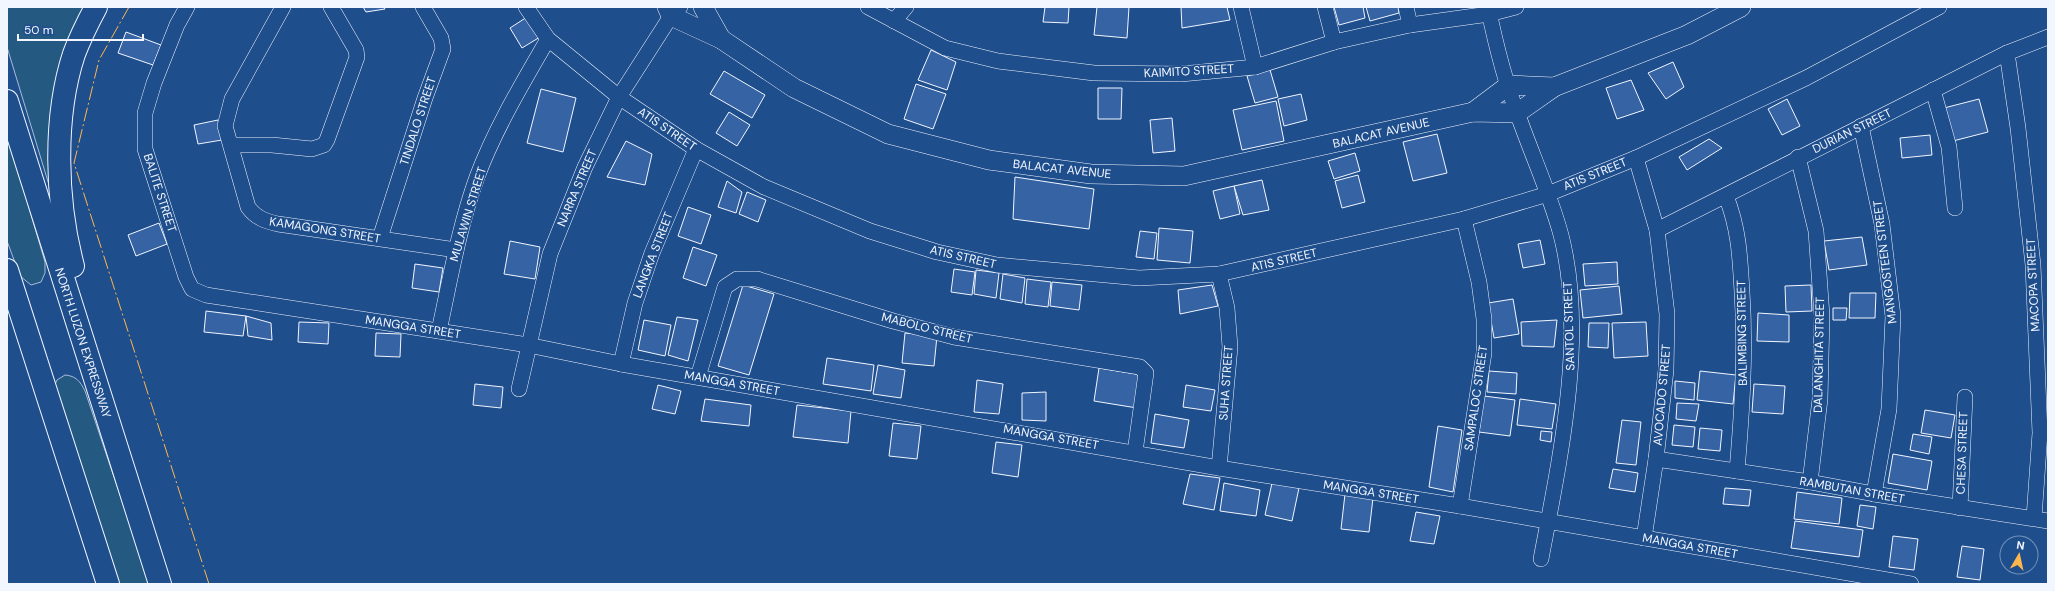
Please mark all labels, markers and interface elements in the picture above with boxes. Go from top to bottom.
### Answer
scale bar [18,16,143,42]
text: 50 m [24,22,53,38]
street label: KAIMITO STREET [1143,61,1235,81]
street label: TINDALO STREET [396,74,440,167]
street label: ATIS STREET [634,103,700,155]
street label: DURIAN STREET [1810,105,1895,157]
street label: BALACAT AVENUE [1331,114,1431,152]
street label: NARRA STREET [553,147,601,229]
street label: BALITE STREET [140,152,180,235]
street label: ATIS STREET [1561,154,1630,194]
street label: BALACAT AVENUE [1012,156,1112,182]
street label: MULAWIN STREET [446,164,490,263]
street label: MANGOSTEEN STREET [1869,199,1901,325]
street label: LANGKA STREET [629,210,677,300]
street label: KAMAGONG STREET [268,213,382,247]
street label: MACOPA STREET [2023,238,2043,332]
street label: ATIS STREET [928,242,998,272]
street label: ATIS STREET [1249,245,1319,275]
street label: NORTH LUZON EXPRESSWAY [51,266,115,420]
street label: BALIMBING STREET [1733,280,1751,386]
street label: SANTOL STREET [1559,281,1579,371]
street label: DALANGHITA STREET [1810,297,1828,413]
street label: MABOLO STREET [880,309,975,347]
street label: MANGGA STREET [364,312,462,342]
street label: AVOCADO STREET [1650,343,1674,446]
street label: SAMPALOC STREET [1461,344,1491,452]
street label: SUHA STREET [1215,345,1237,421]
street label: MANGGA STREET [683,367,781,399]
street label: CHESA STREET [1953,411,1971,495]
street label: MANGGA STREET [1002,421,1100,453]
street label: RAMBUTAN STREET [1798,473,1906,507]
street label: MANGGA STREET [1322,477,1420,507]
street label: MANGGA STREET [1641,530,1739,562]
north arrow [1999,535,2039,575]
text: N [2016,538,2026,553]

